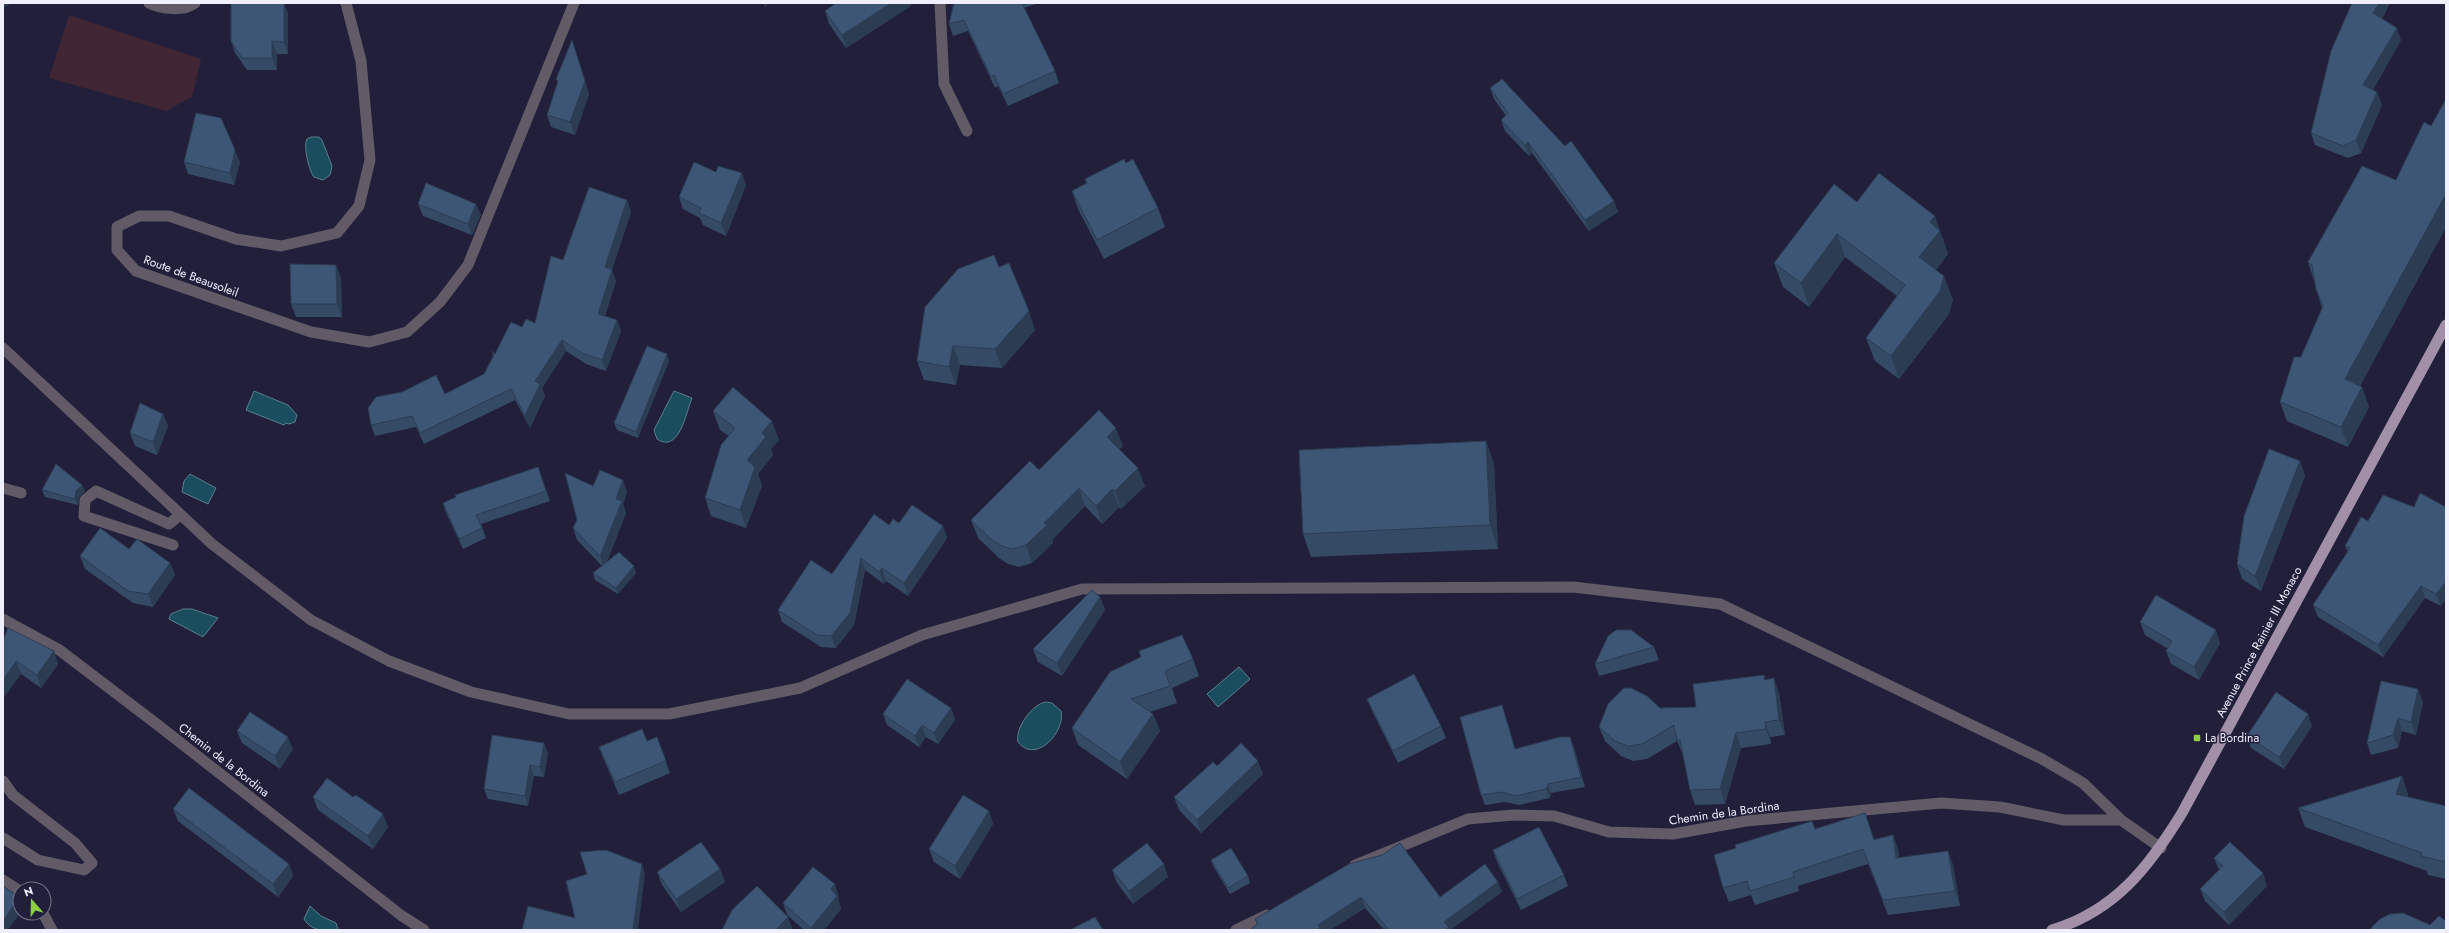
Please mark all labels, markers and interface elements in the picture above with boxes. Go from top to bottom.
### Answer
street label: Route de Beausoleil [141,250,241,302]
street label: Avenue Prince Rainier III Monaco [2212,563,2307,721]
street label: Chemin de la Bordina [175,719,274,801]
place label: La Bordina [2205,729,2259,747]
marker: La Bordina [2192,733,2202,743]
street label: Chemin de la Bordina [1668,796,1781,830]
north arrow [12,881,52,921]
text: N [22,883,35,901]

